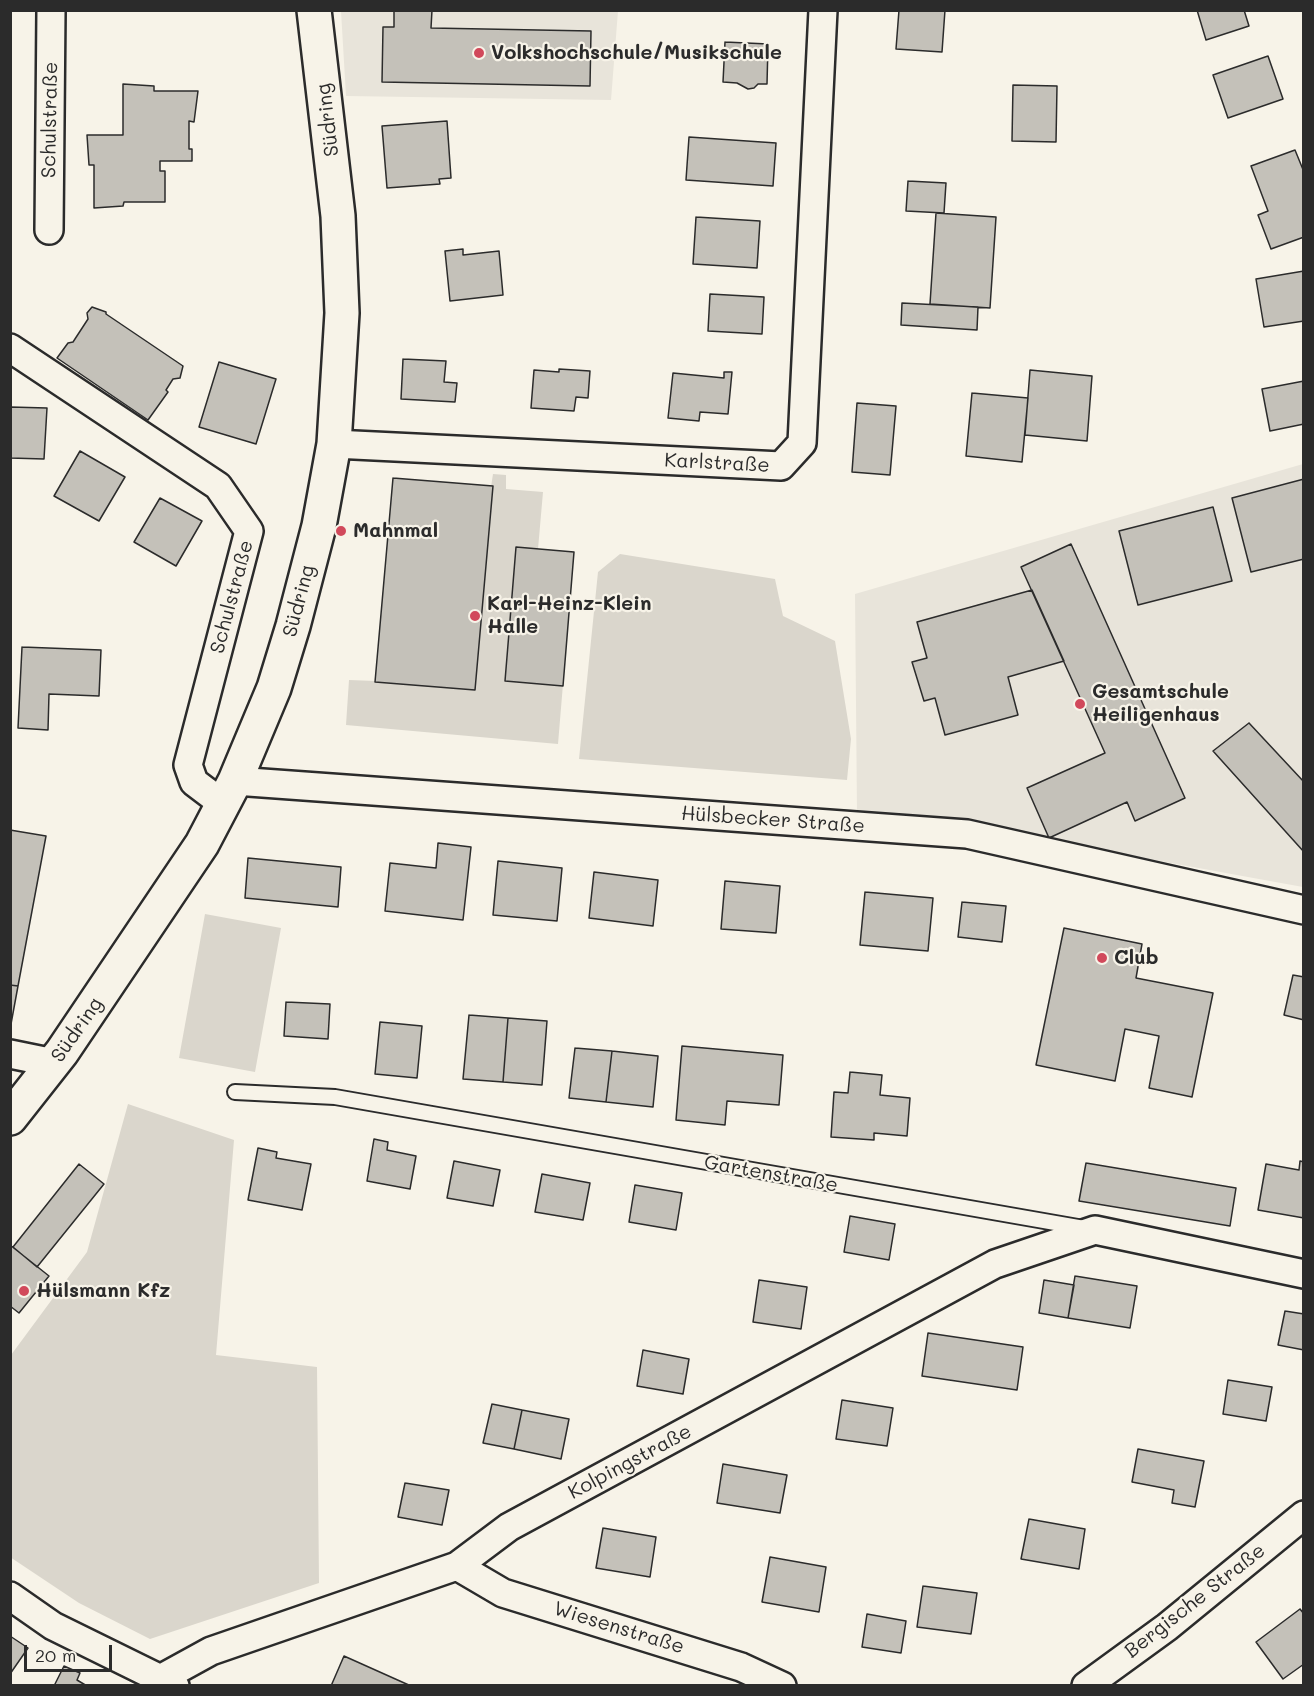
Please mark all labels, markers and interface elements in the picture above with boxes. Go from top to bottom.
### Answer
place label: Volkshochschule/Musikschule [491,41,782,65]
marker: Volkshochschule/Musikschule [472,46,486,60]
street label: Schulstraße [37,62,63,178]
street label: Südring [312,82,344,158]
street label: Karlstraße [664,448,770,478]
place label: Mahnmal [353,519,438,543]
marker: Mahnmal [334,524,348,538]
street label: Schulstraße [205,538,259,656]
street label: Südring [278,562,320,640]
place label: Karl-Heinz-Klein Halle [487,592,651,639]
marker: Karl-Heinz-Klein Halle [468,609,482,623]
place label: Gesamtschule Heiligenhaus [1092,680,1229,727]
marker: Gesamtschule Heiligenhaus [1073,697,1087,711]
street label: Hülsbecker Straße [680,802,866,838]
place label: Club [1114,946,1158,970]
marker: Club [1095,951,1109,965]
street label: Südring [46,993,108,1067]
street label: Gartenstraße [702,1150,840,1198]
place label: Hülsmann Kfz [36,1279,170,1303]
marker: Hülsmann Kfz [17,1284,31,1298]
street label: Kolpingstraße [564,1419,696,1505]
street label: Bergische Straße [1120,1539,1270,1663]
street label: Wiesenstraße [551,1597,687,1659]
scale bar [27,1633,116,1671]
text: 20 m [35,1643,76,1667]

